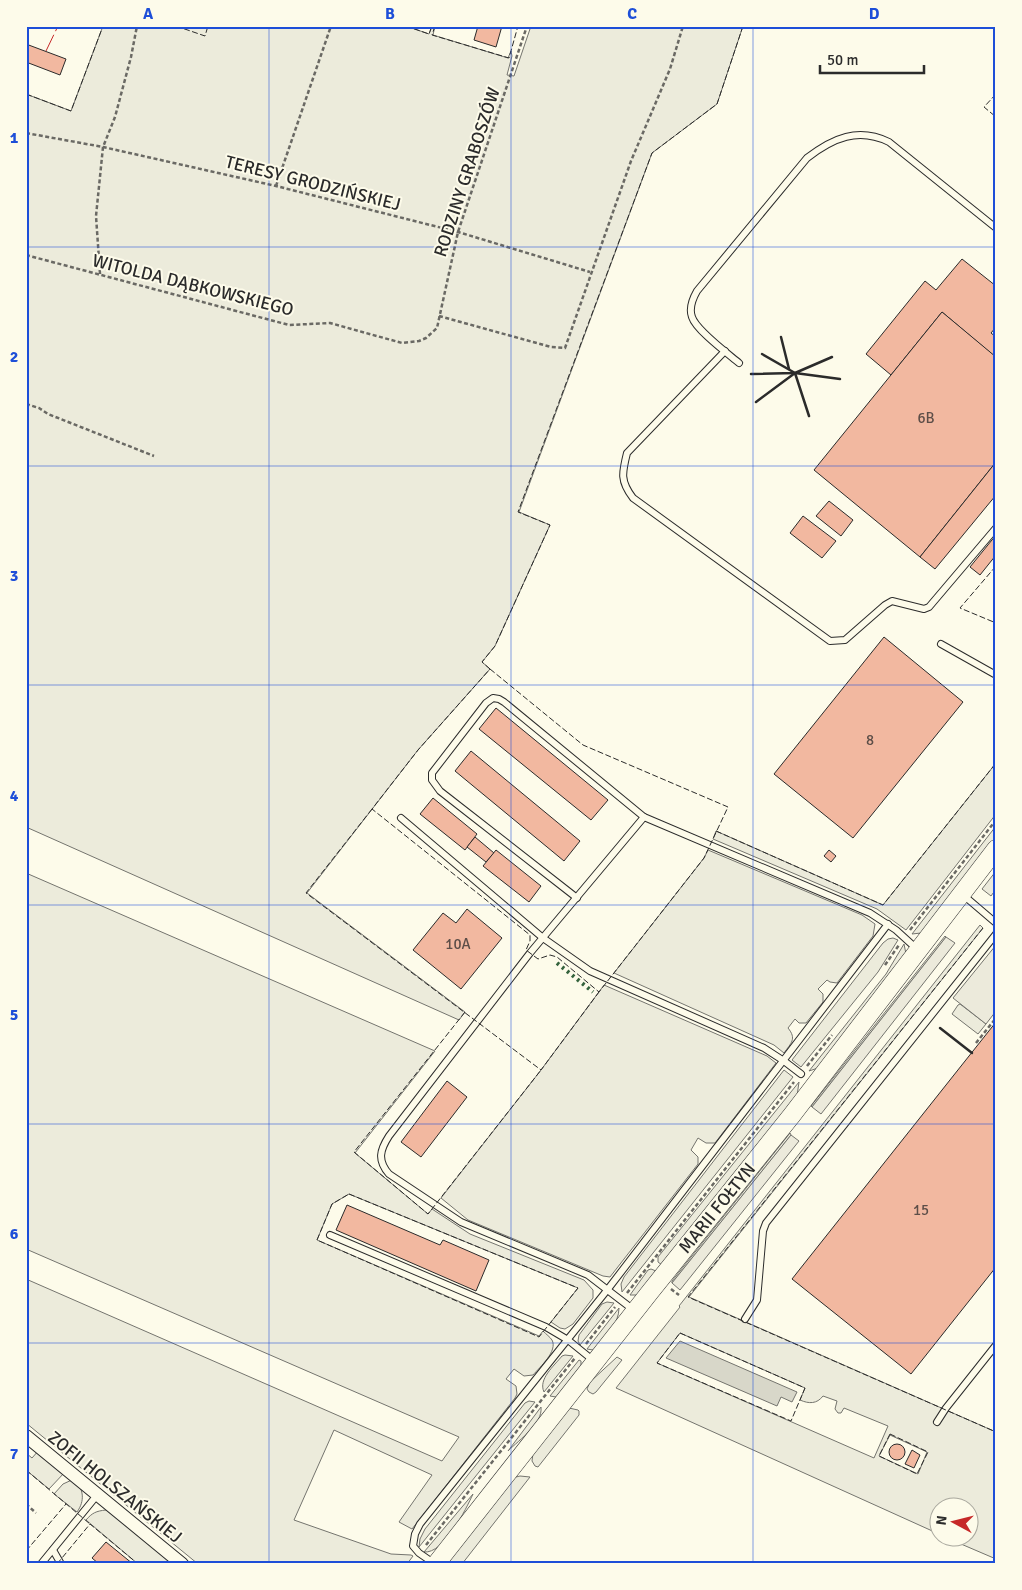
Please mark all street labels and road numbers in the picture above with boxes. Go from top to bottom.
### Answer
street label: RODZINY GRABOSZÓW [429,84,505,260]
street label: TERESY GRODZIŃSKIEJ [223,151,403,215]
street label: WITOLDA DĄBKOWSKIEGO [90,249,296,321]
street label: MARII FOŁTYN [674,1158,760,1258]
street label: ZOFII HOLSZAŃSKIEJ [44,1426,186,1548]

